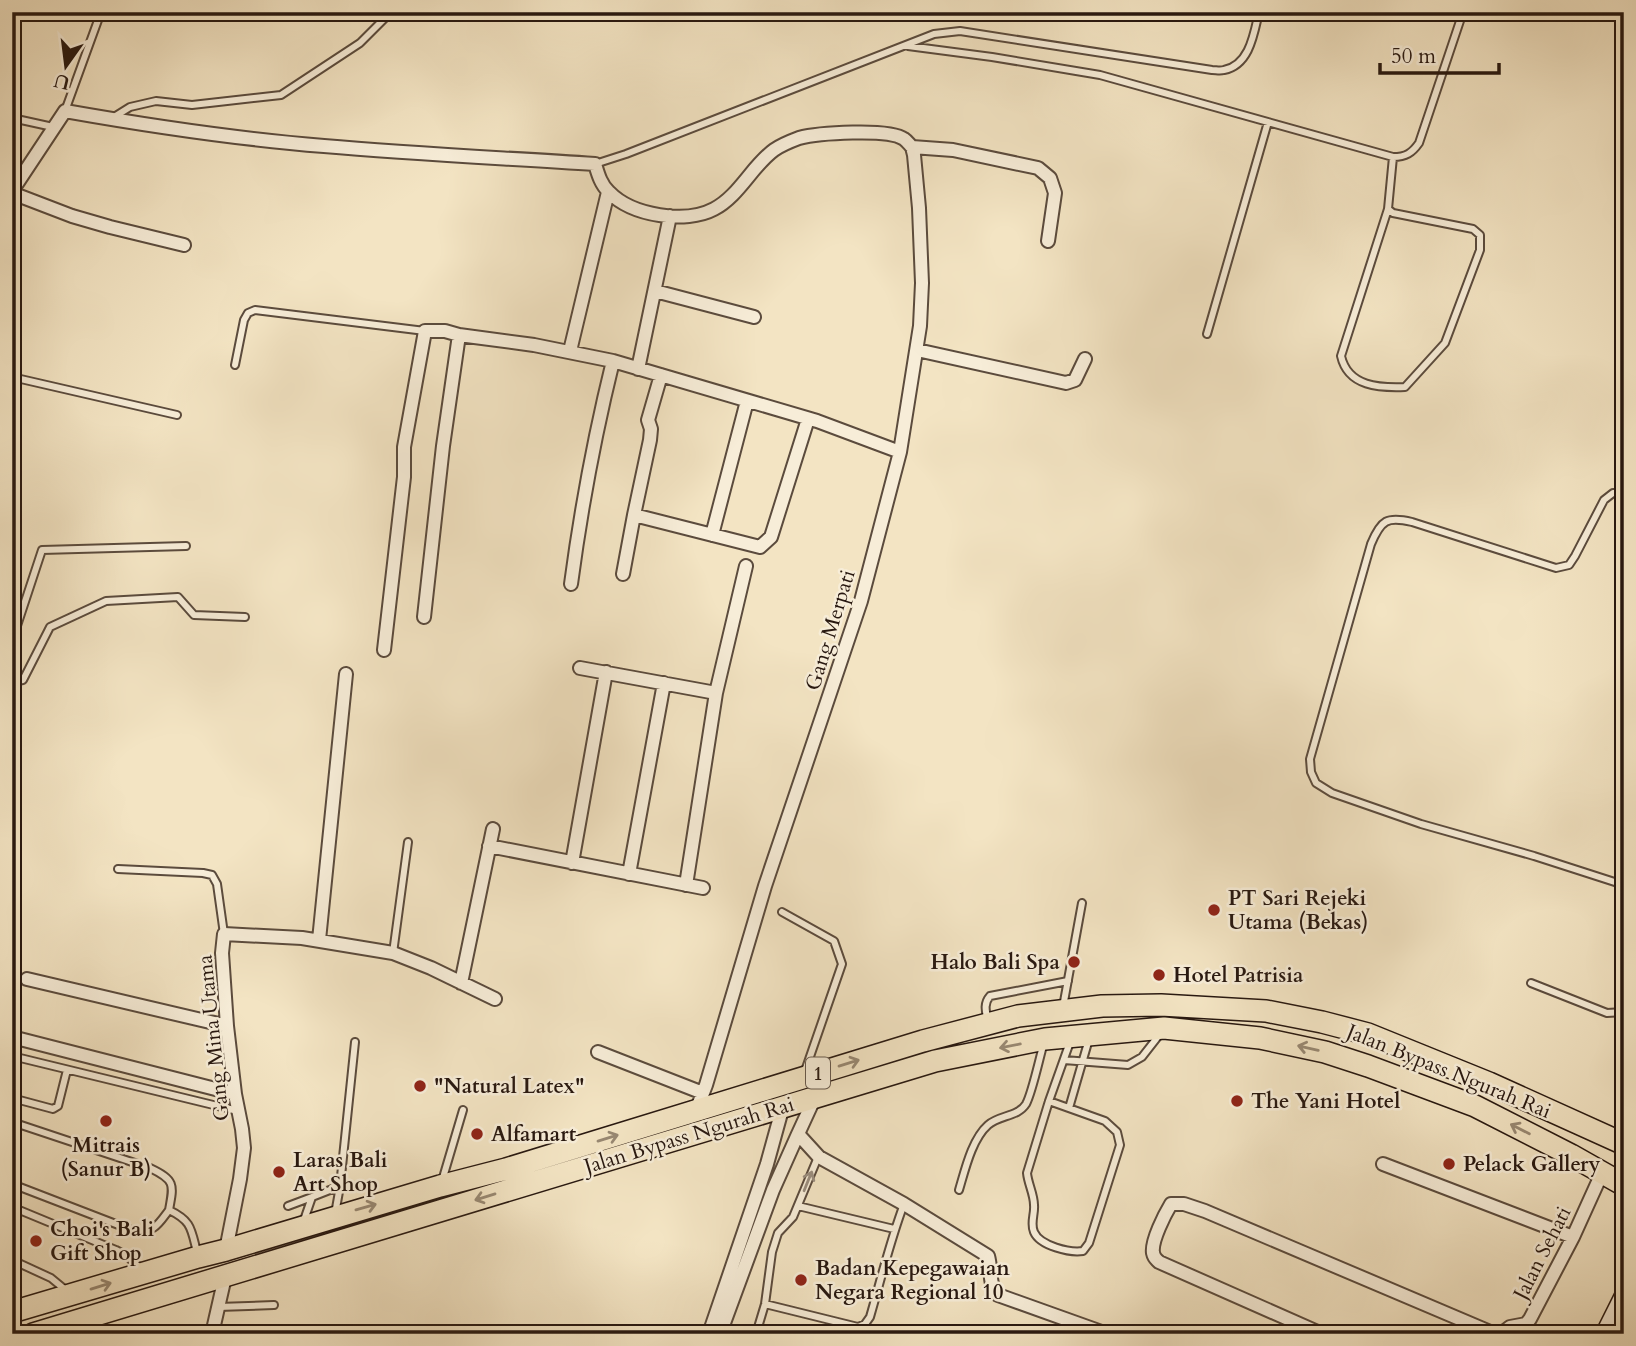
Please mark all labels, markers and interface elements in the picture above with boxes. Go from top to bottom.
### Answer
north arrow [32,32,102,102]
scale bar [1380,32,1500,76]
text: 50 m [1391,42,1436,71]
text: U [51,67,73,96]
street label: Gang Merpati [798,566,863,694]
place label: PT Sari Rejeki Utama (Bekas) [1228,884,1368,937]
marker: PT Sari Rejeki Utama (Bekas) [1206,902,1222,918]
place label: Halo Bali Spa [930,948,1061,977]
street label: Gang Mina Utama [190,953,237,1123]
marker: Halo Bali Spa [1066,954,1082,970]
place label: Hotel Patrisia [1173,961,1304,990]
marker: Hotel Patrisia [1151,967,1167,983]
street label: Jalan Bypass Ngurah Rai [1339,1016,1555,1126]
one-way arrow [999,1040,1022,1054]
one-way arrow [1297,1041,1320,1055]
one-way arrow [838,1056,860,1069]
road number: 1 [806,1058,830,1088]
place label: "Natural Latex" [434,1072,585,1101]
marker: "Natural Latex" [412,1078,428,1094]
place label: The Yani Hotel [1251,1087,1400,1116]
street label: Jalan Bypass Ngurah Rai [578,1090,798,1182]
marker: The Yani Hotel [1229,1093,1245,1109]
marker: Mitrais (Sanur B) [98,1113,114,1129]
place label: Alfamart [491,1120,577,1149]
one-way arrow [1510,1122,1531,1136]
marker: Alfamart [469,1126,485,1142]
one-way arrow [597,1130,619,1143]
place label: Mitrais (Sanur B) [61,1131,151,1184]
place label: Laras Bali Art Shop [293,1146,388,1199]
place label: Pelack Gallery [1463,1150,1600,1179]
marker: Pelack Gallery [1441,1156,1457,1172]
marker: Laras Bali Art Shop [271,1164,287,1180]
one-way arrow [803,1171,816,1193]
one-way arrow [475,1191,497,1204]
one-way arrow [355,1200,377,1213]
street label: Jalan Sehati [1505,1201,1578,1308]
place label: Choi's Bali Gift Shop [50,1215,155,1268]
marker: Choi's Bali Gift Shop [28,1233,44,1249]
place label: Badan Kepegawaian Negara Regional 10 [815,1254,1010,1307]
marker: Badan Kepegawaian Negara Regional 10 [793,1272,809,1288]
one-way arrow [90,1279,112,1292]

